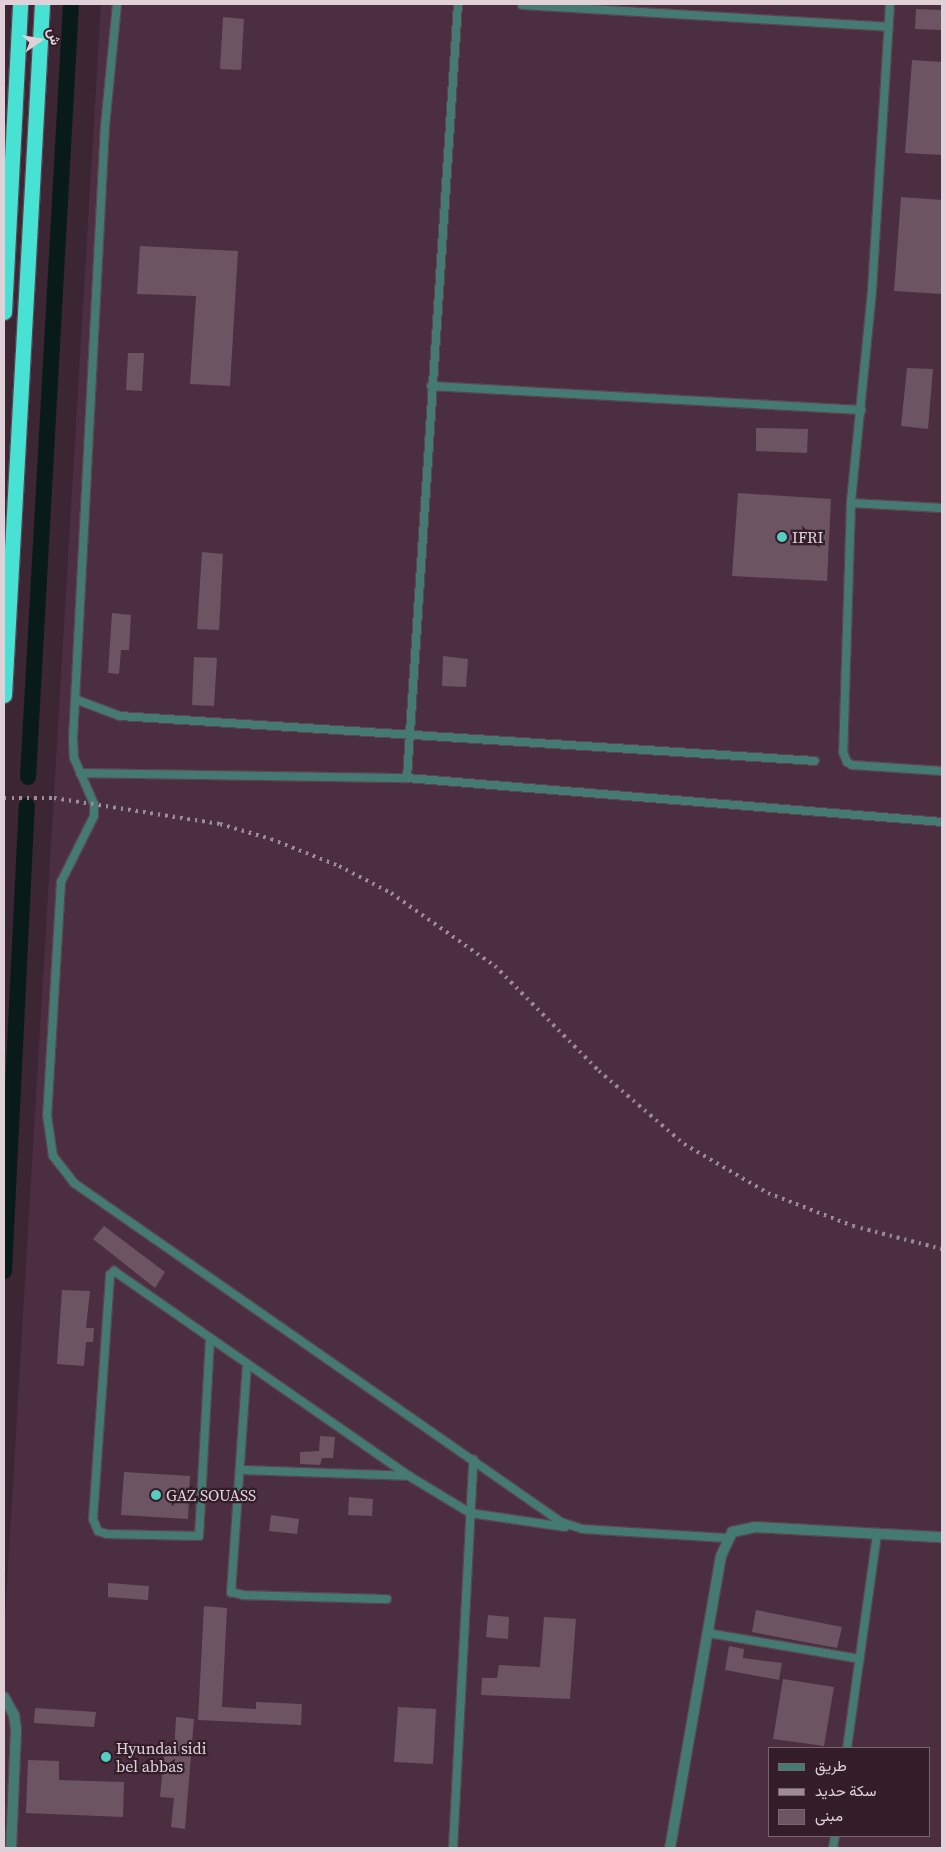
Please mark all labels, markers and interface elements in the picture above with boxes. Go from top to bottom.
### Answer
north arrow [15,15,65,65]
text: ش [43,26,66,47]
place label: IFRI [792,527,823,547]
marker: IFRI [776,531,788,543]
place label: GAZ SOUASS [166,1485,256,1505]
marker: GAZ SOUASS [150,1489,162,1501]
place label: Hyundai sidi bel abbas [116,1738,206,1776]
legend [768,1747,931,1837]
marker: Hyundai sidi bel abbas [100,1751,112,1763]
text: طريق [815,1755,847,1776]
text: سكة حديد [815,1780,876,1801]
text: مبنى [815,1805,843,1826]

